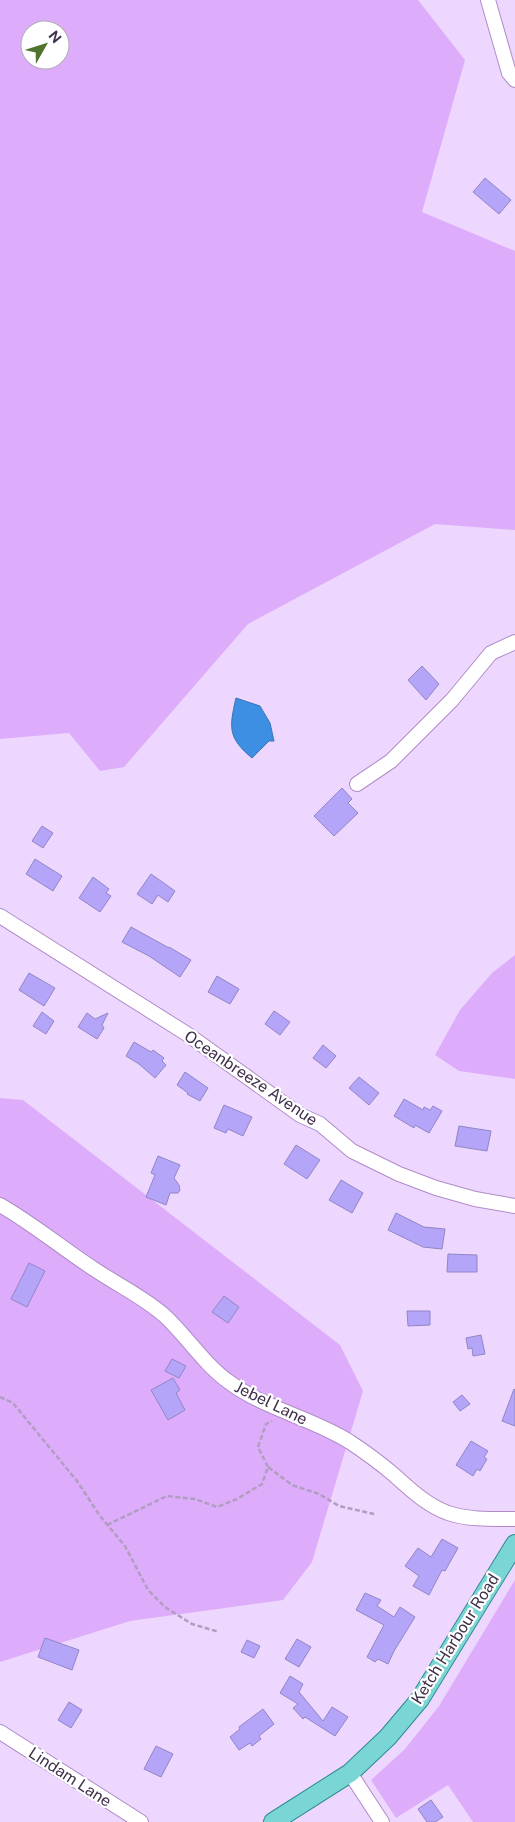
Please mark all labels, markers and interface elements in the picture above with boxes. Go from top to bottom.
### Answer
north arrow [20,20,70,70]
text: N [45,28,65,46]
street label: Oceanbreeze Avenue [181,1026,321,1130]
street label: Jebel Lane [231,1377,311,1429]
street label: Ketch Harbour Road [407,1570,503,1708]
street label: Lindam Lane [25,1743,115,1811]

